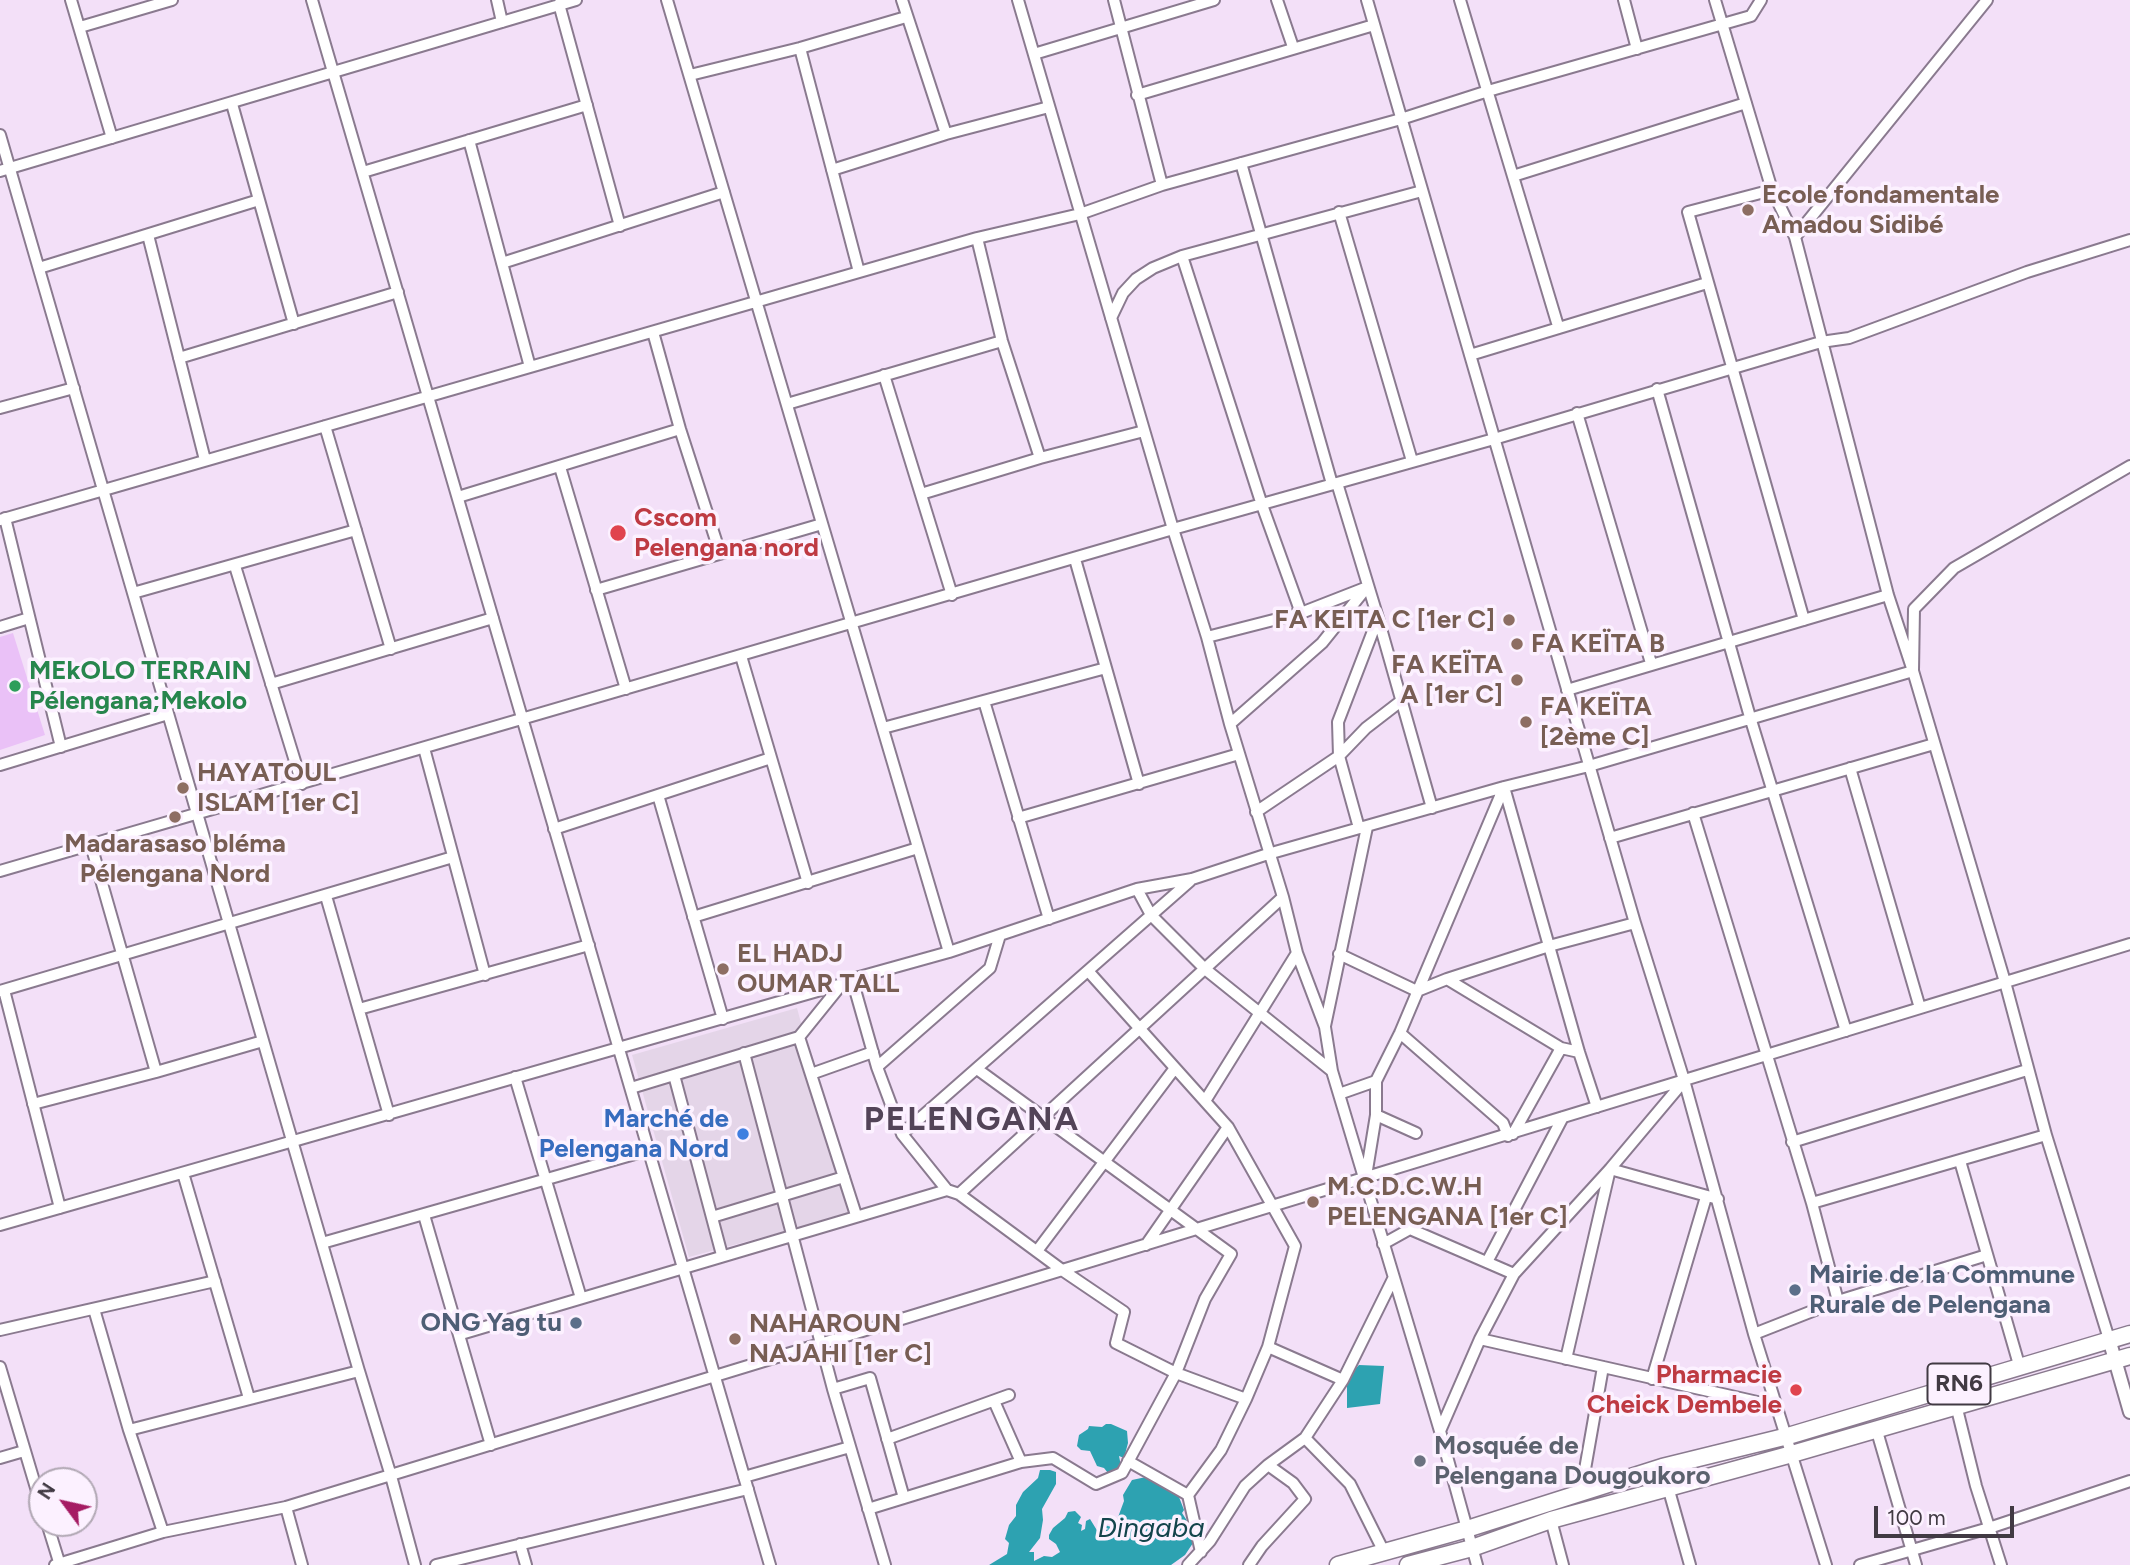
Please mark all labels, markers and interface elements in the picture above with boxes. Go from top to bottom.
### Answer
place label: Ecole fondamentale Amadou Sidibé [1762,179,1999,241]
marker: Ecole fondamentale Amadou Sidibé [1740,202,1756,218]
place label: Cscom Pelengana nord [634,502,819,564]
marker: Cscom Pelengana nord [608,523,628,543]
place label: FA KEITA C [1er C] [1274,604,1495,636]
marker: FA KEITA C [1er C] [1501,612,1517,628]
place label: FA KEÏTA B [1531,628,1665,660]
marker: FA KEÏTA B [1509,636,1525,652]
place label: FA KEÏTA A [1er C] [1391,649,1503,710]
place label: MEkOLO TERRAIN Pélengana;Mekolo [29,655,252,716]
marker: FA KEÏTA A [1er C] [1509,672,1525,688]
marker: MEkOLO TERRAIN Pélengana;Mekolo [7,678,23,694]
place label: FA KEÏTA [2ème C] [1540,691,1652,752]
marker: FA KEÏTA [2ème C] [1518,714,1534,730]
place label: HAYATOUL ISLAM [1er C] [197,757,359,818]
marker: HAYATOUL ISLAM [1er C] [175,780,191,796]
marker: Madarasaso bléma Pélengana Nord [167,809,183,825]
place label: Madarasaso bléma Pélengana Nord [64,828,286,890]
place label: EL HADJ OUMAR TALL [737,938,900,1000]
marker: EL HADJ OUMAR TALL [715,961,731,977]
district label: PELENGANA [865,1100,1079,1140]
place label: Marché de Pelengana Nord [539,1103,729,1164]
marker: Marché de Pelengana Nord [735,1126,751,1142]
place label: M.C.D.C.W.H PELENGANA [1er C] [1327,1171,1568,1232]
marker: M.C.D.C.W.H PELENGANA [1er C] [1305,1194,1321,1210]
place label: Mairie de la Commune Rurale de Pelengana [1809,1259,2075,1320]
marker: Mairie de la Commune Rurale de Pelengana [1787,1282,1803,1298]
place label: ONG Yag tu [420,1307,562,1339]
place label: NAHAROUN NAJAHI [1er C] [749,1308,932,1370]
marker: ONG Yag tu [568,1315,584,1331]
marker: NAHAROUN NAJAHI [1er C] [727,1331,743,1347]
place label: Pharmacie Cheick Dembele [1587,1359,1782,1420]
road number: RN6 [1927,1364,1990,1404]
marker: Pharmacie Cheick Dembele [1788,1382,1804,1398]
place label: Mosquée de Pelengana Dougoukoro [1434,1430,1711,1492]
marker: Mosquée de Pelengana Dougoukoro [1412,1453,1428,1469]
north arrow [28,1467,98,1537]
text: N [33,1479,60,1504]
scale bar [1878,1492,2018,1536]
text: 100 m [1887,1505,1946,1530]
water label: Dingaba [1097,1512,1205,1546]

